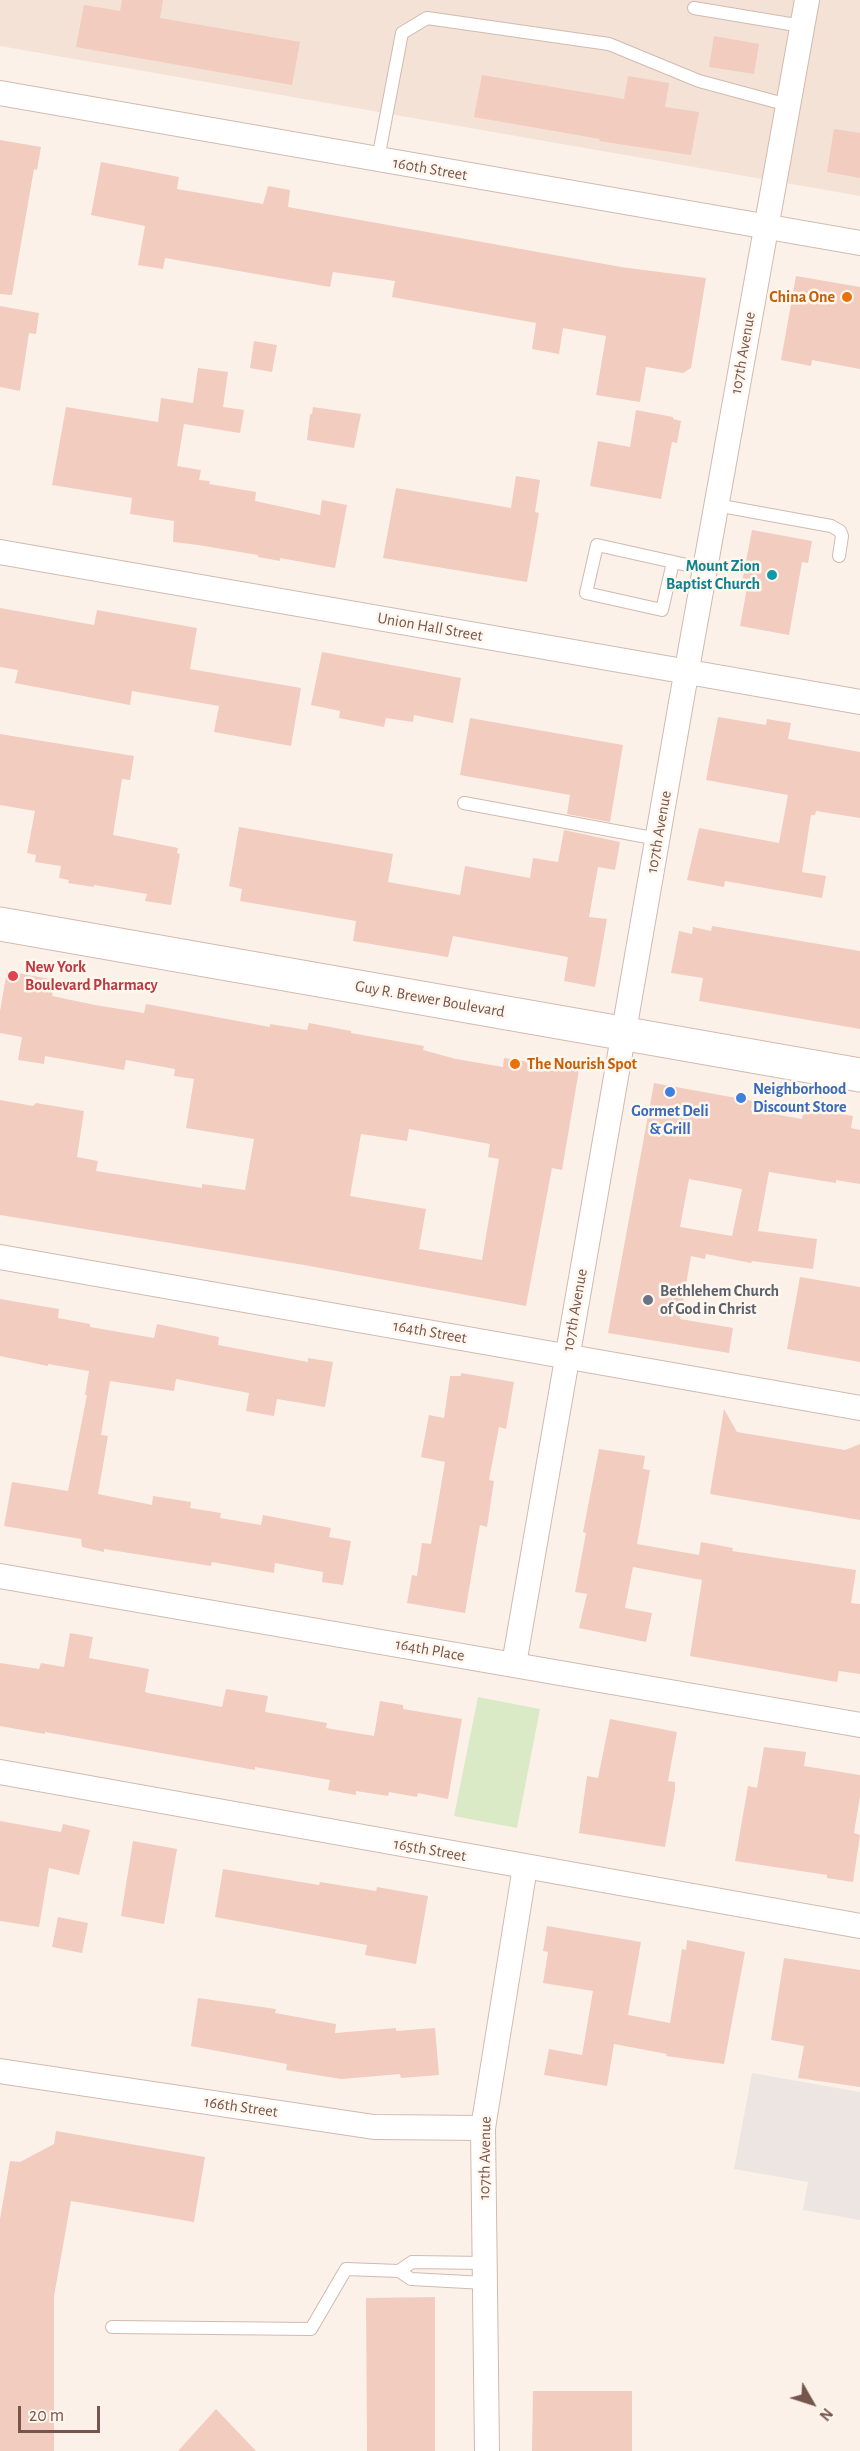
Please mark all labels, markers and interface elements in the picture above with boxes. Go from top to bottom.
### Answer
street label: 160th Street [391,153,469,185]
place label: China One [769,287,835,307]
marker: China One [840,290,854,304]
street label: 107th Avenue [726,310,760,396]
place label: Mount Zion Baptist Church [666,556,760,594]
marker: Mount Zion Baptist Church [765,568,779,582]
street label: Union Hall Street [376,608,484,646]
street label: 107th Avenue [642,789,676,875]
place label: New York Boulevard Pharmacy [25,957,158,995]
marker: New York Boulevard Pharmacy [6,969,20,983]
street label: Guy R. Brewer Boulevard [354,976,506,1022]
place label: The Nourish Spot [527,1054,637,1074]
marker: The Nourish Spot [508,1057,522,1071]
place label: Neighborhood Discount Store [753,1079,847,1117]
marker: Gormet Deli & Grill [663,1085,677,1099]
marker: Neighborhood Discount Store [734,1091,748,1105]
place label: Gormet Deli & Grill [631,1101,709,1139]
street label: 107th Avenue [558,1267,592,1353]
place label: Bethlehem Church of God in Christ [660,1281,779,1319]
marker: Bethlehem Church of God in Christ [641,1293,655,1307]
street label: 164th Street [392,1316,468,1348]
street label: 164th Place [394,1634,466,1666]
street label: 165th Street [392,1834,468,1866]
street label: 166th Street [203,2092,279,2122]
street label: 107th Avenue [475,2116,495,2200]
north arrow [782,2373,842,2433]
scale bar [21,2394,104,2432]
text: N [816,2405,836,2424]
text: 20 m [29,2407,64,2425]

